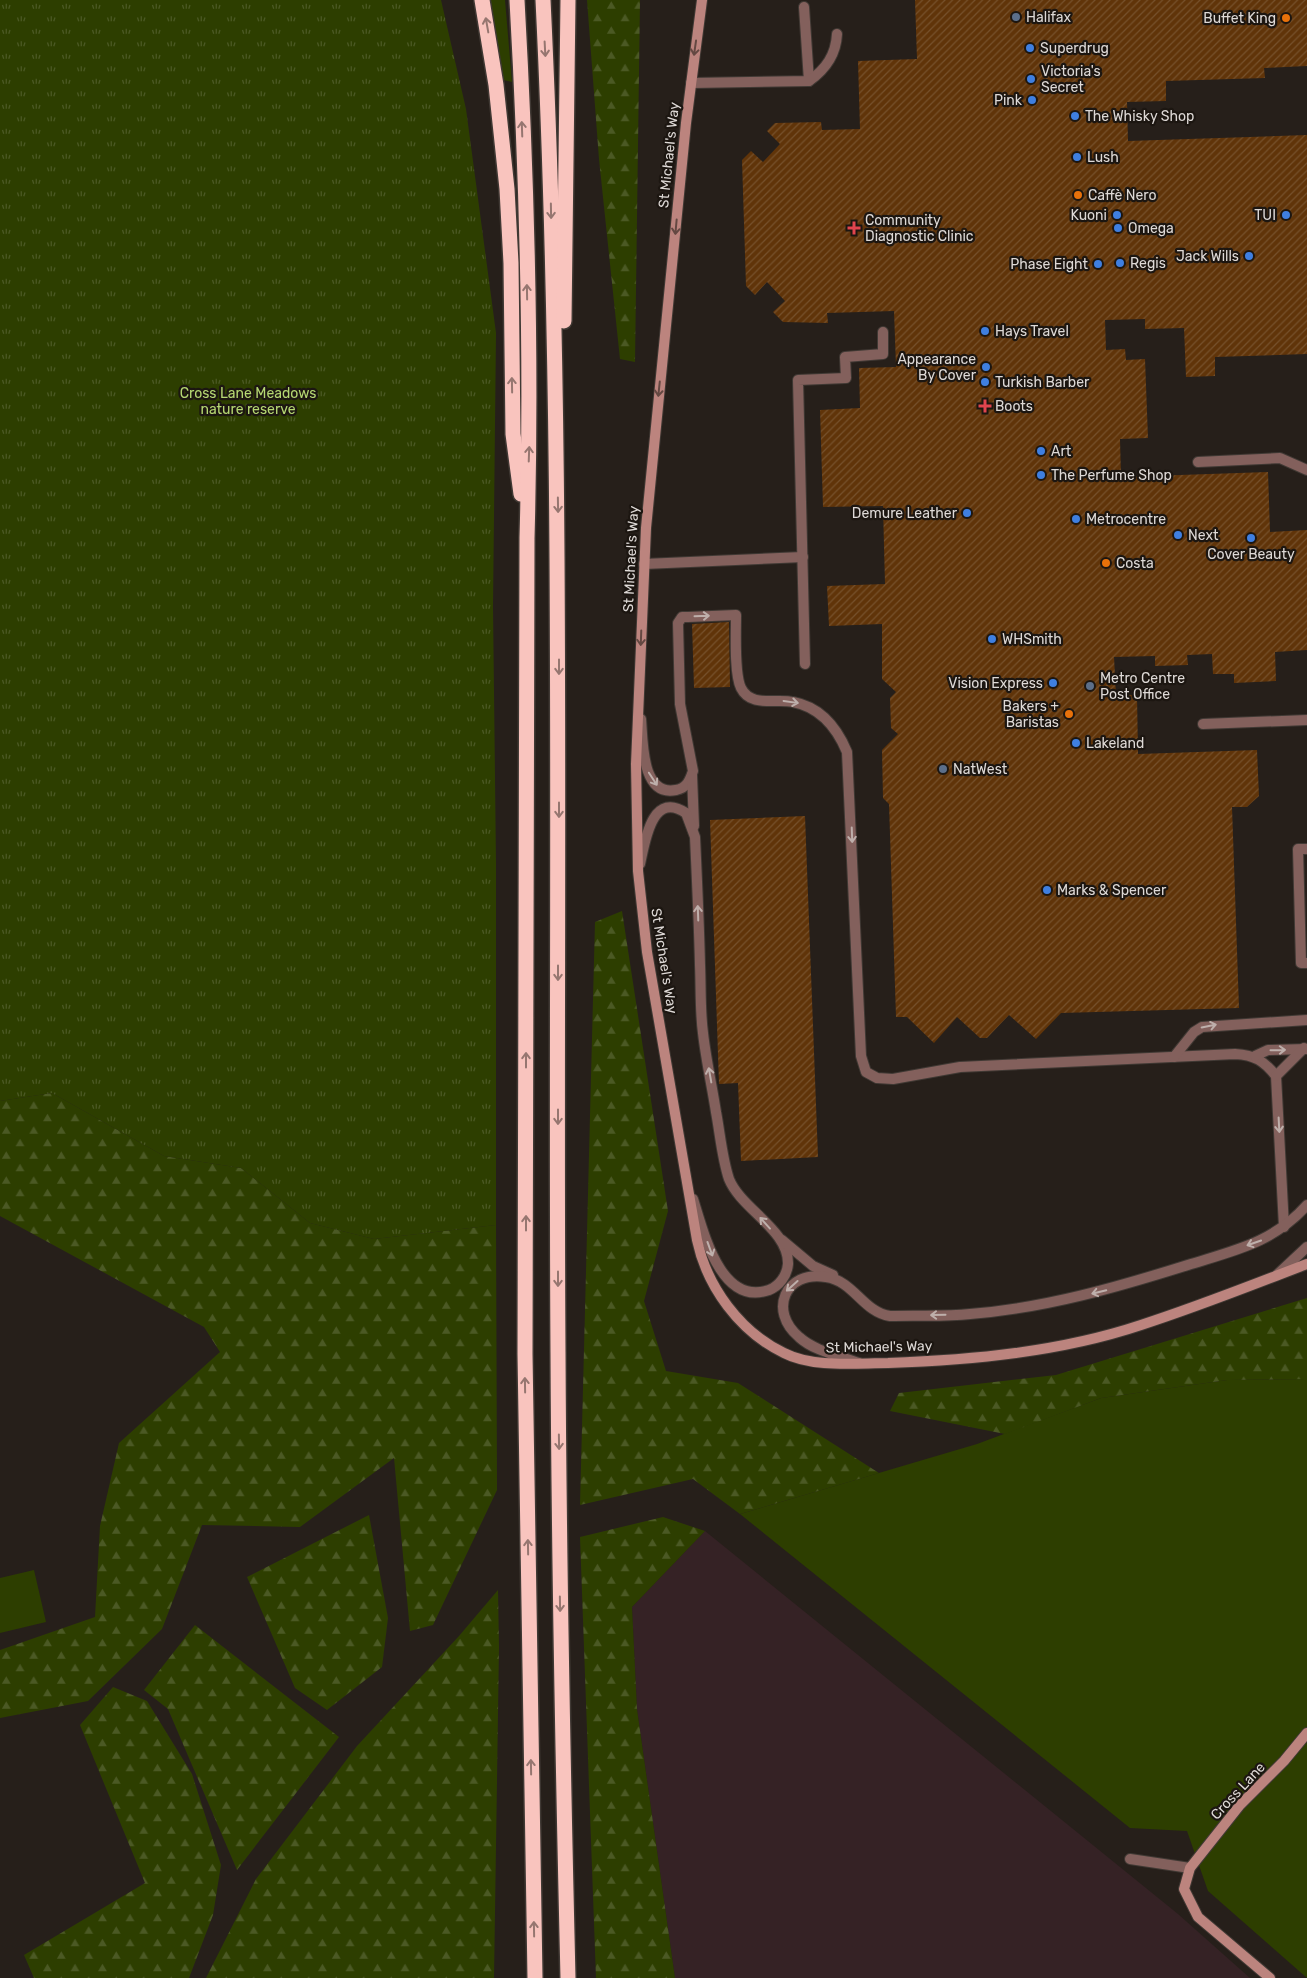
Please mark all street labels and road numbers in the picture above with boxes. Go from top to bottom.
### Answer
street label: St Michael's Way [655,101,683,209]
street label: St Michael's Way [620,505,642,613]
street label: St Michael's Way [647,907,681,1015]
street label: St Michael's Way [826,1338,933,1356]
street label: Cross Lane [1207,1759,1269,1823]

